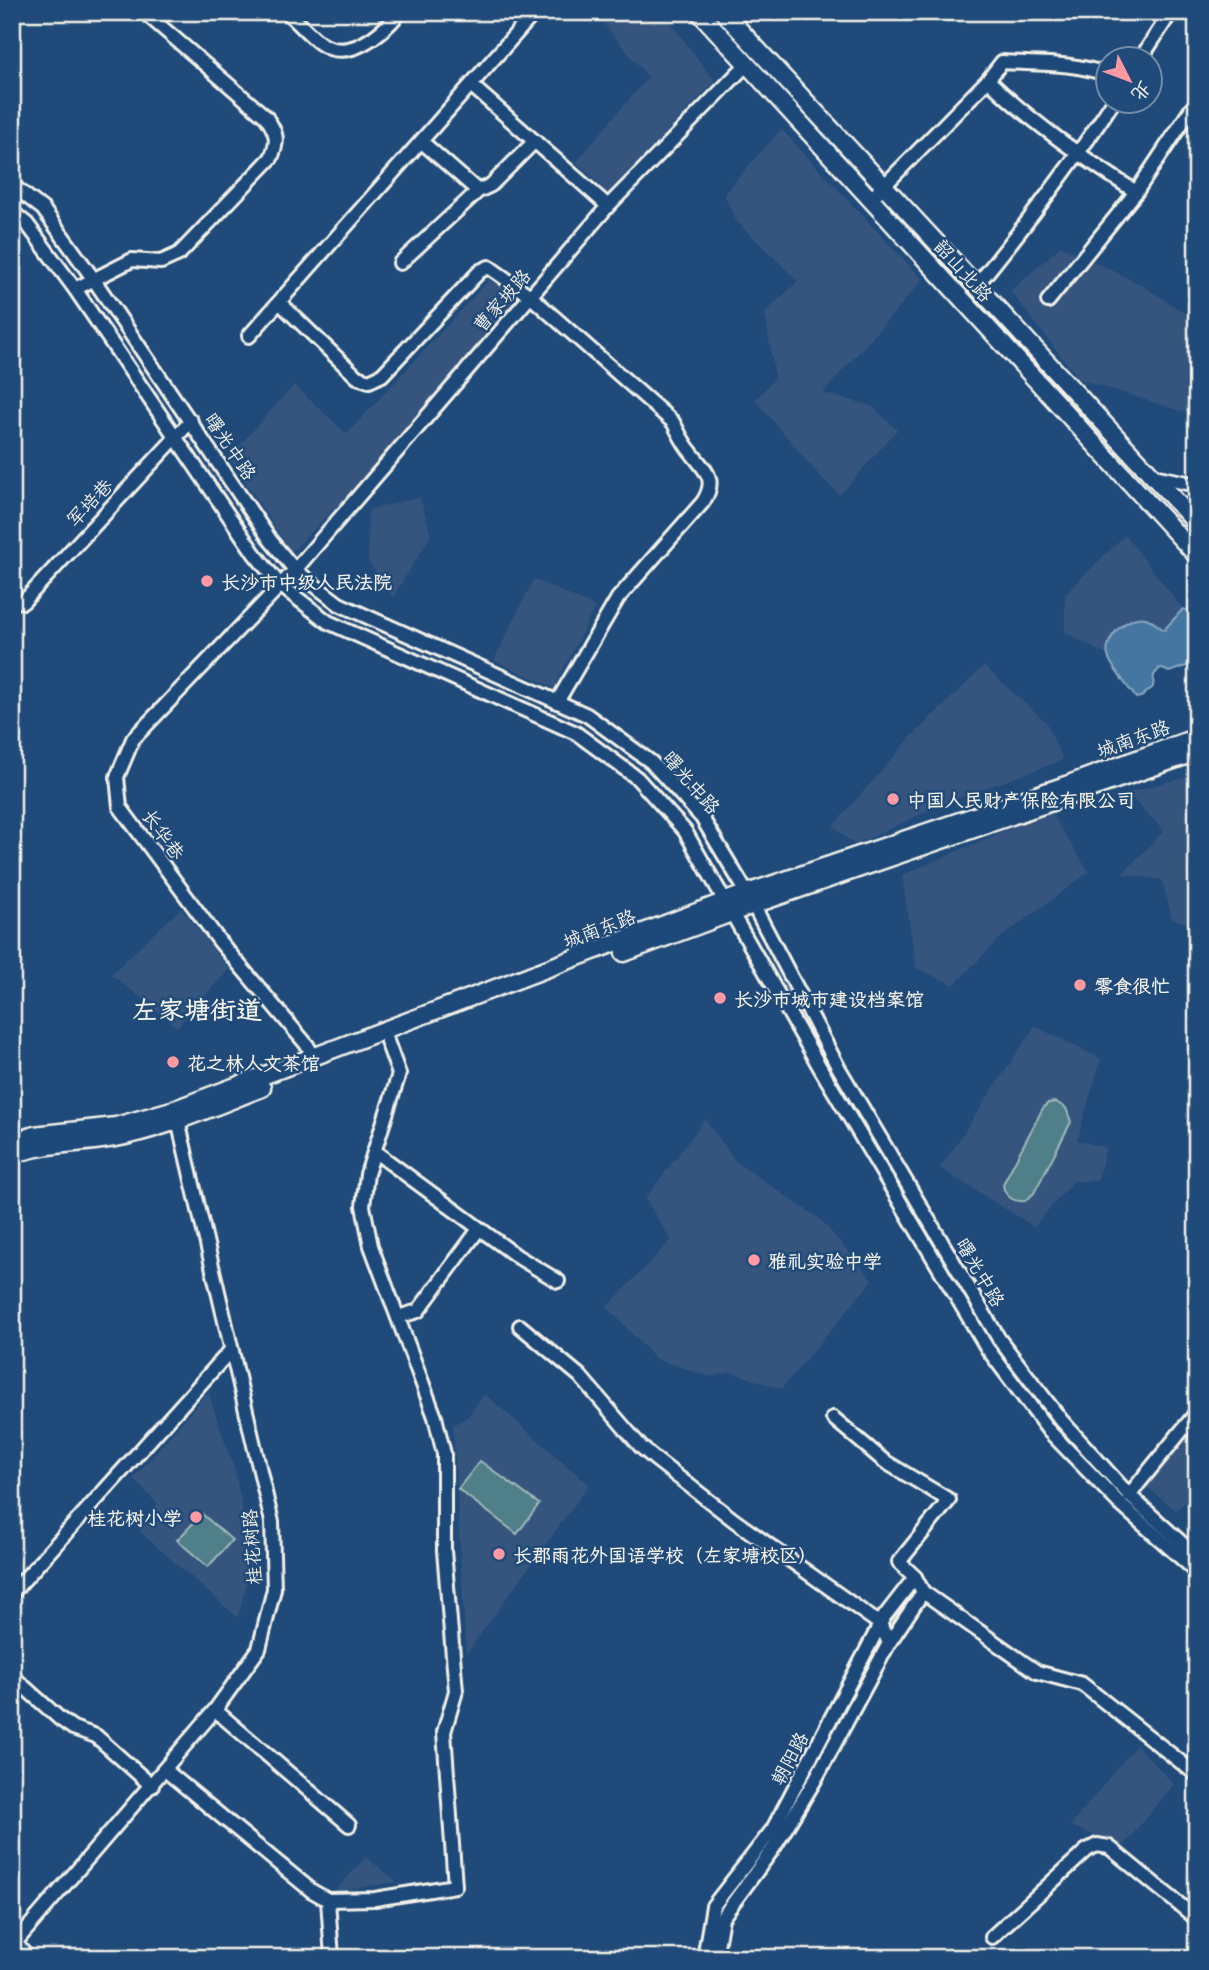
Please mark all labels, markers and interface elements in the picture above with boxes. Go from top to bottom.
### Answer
north arrow [1094,46,1164,116]
text: 北 [1126,76,1158,107]
street label: 韶山北路 [929,233,999,307]
street label: 曹家坡路 [467,263,535,337]
street label: 曙光中路 [199,408,263,484]
street label: 军培巷 [60,473,118,531]
place label: 长沙市中级人民法院 [221,569,392,594]
marker: 长沙市中级人民法院 [199,573,215,589]
street label: 城南东路 [1093,713,1173,763]
street label: 曙光中路 [658,745,726,819]
place label: 中国人民财产保险有限公司 [907,787,1135,812]
marker: 中国人民财产保险有限公司 [885,791,901,807]
street label: 长华巷 [137,804,191,864]
street label: 城南东路 [559,903,639,953]
place label: 零食很忙 [1094,973,1170,998]
marker: 零食很忙 [1072,977,1088,993]
place label: 长沙市城市建设档案馆 [734,986,924,1011]
marker: 长沙市城市建设档案馆 [712,990,728,1006]
district label: 左家塘街道 [132,992,262,1026]
place label: 花之林人文茶馆 [187,1050,320,1075]
marker: 花之林人文茶馆 [165,1054,181,1070]
street label: 曙光中路 [951,1233,1011,1311]
place label: 雅礼实验中学 [768,1248,882,1273]
marker: 雅礼实验中学 [746,1252,762,1268]
place label: 桂花树小学 [87,1505,182,1530]
street label: 桂花树路 [236,1508,266,1586]
marker: 桂花树小学 [188,1509,204,1525]
place label: 长郡雨花外国语学校（左家塘校区） [513,1542,817,1567]
marker: 长郡雨花外国语学校（左家塘校区） [491,1546,507,1562]
street label: 朝阳路 [765,1727,813,1789]

